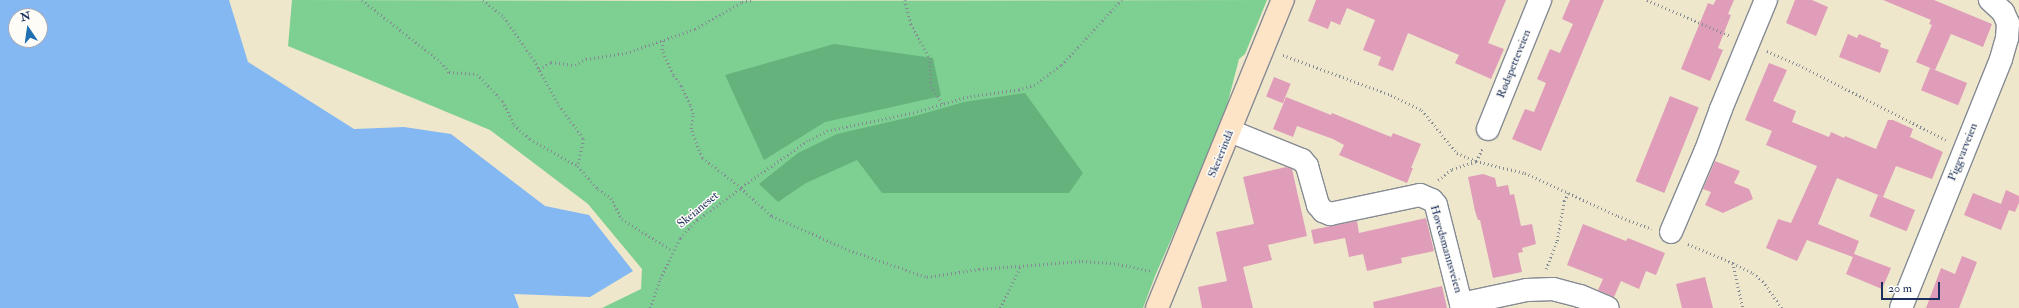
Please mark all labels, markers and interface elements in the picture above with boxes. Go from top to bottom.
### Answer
north arrow [8,8,48,48]
text: N [19,9,32,24]
street label: Rødspetteveien [1494,28,1534,100]
street label: Piggvarveien [1945,121,1981,183]
street label: Skeierindå [1205,128,1237,180]
street label: Skeianeset [674,189,722,231]
street label: Høvedsmannsveien [1427,203,1465,295]
scale bar [1883,274,1942,300]
text: 20 m [1888,281,1912,296]

